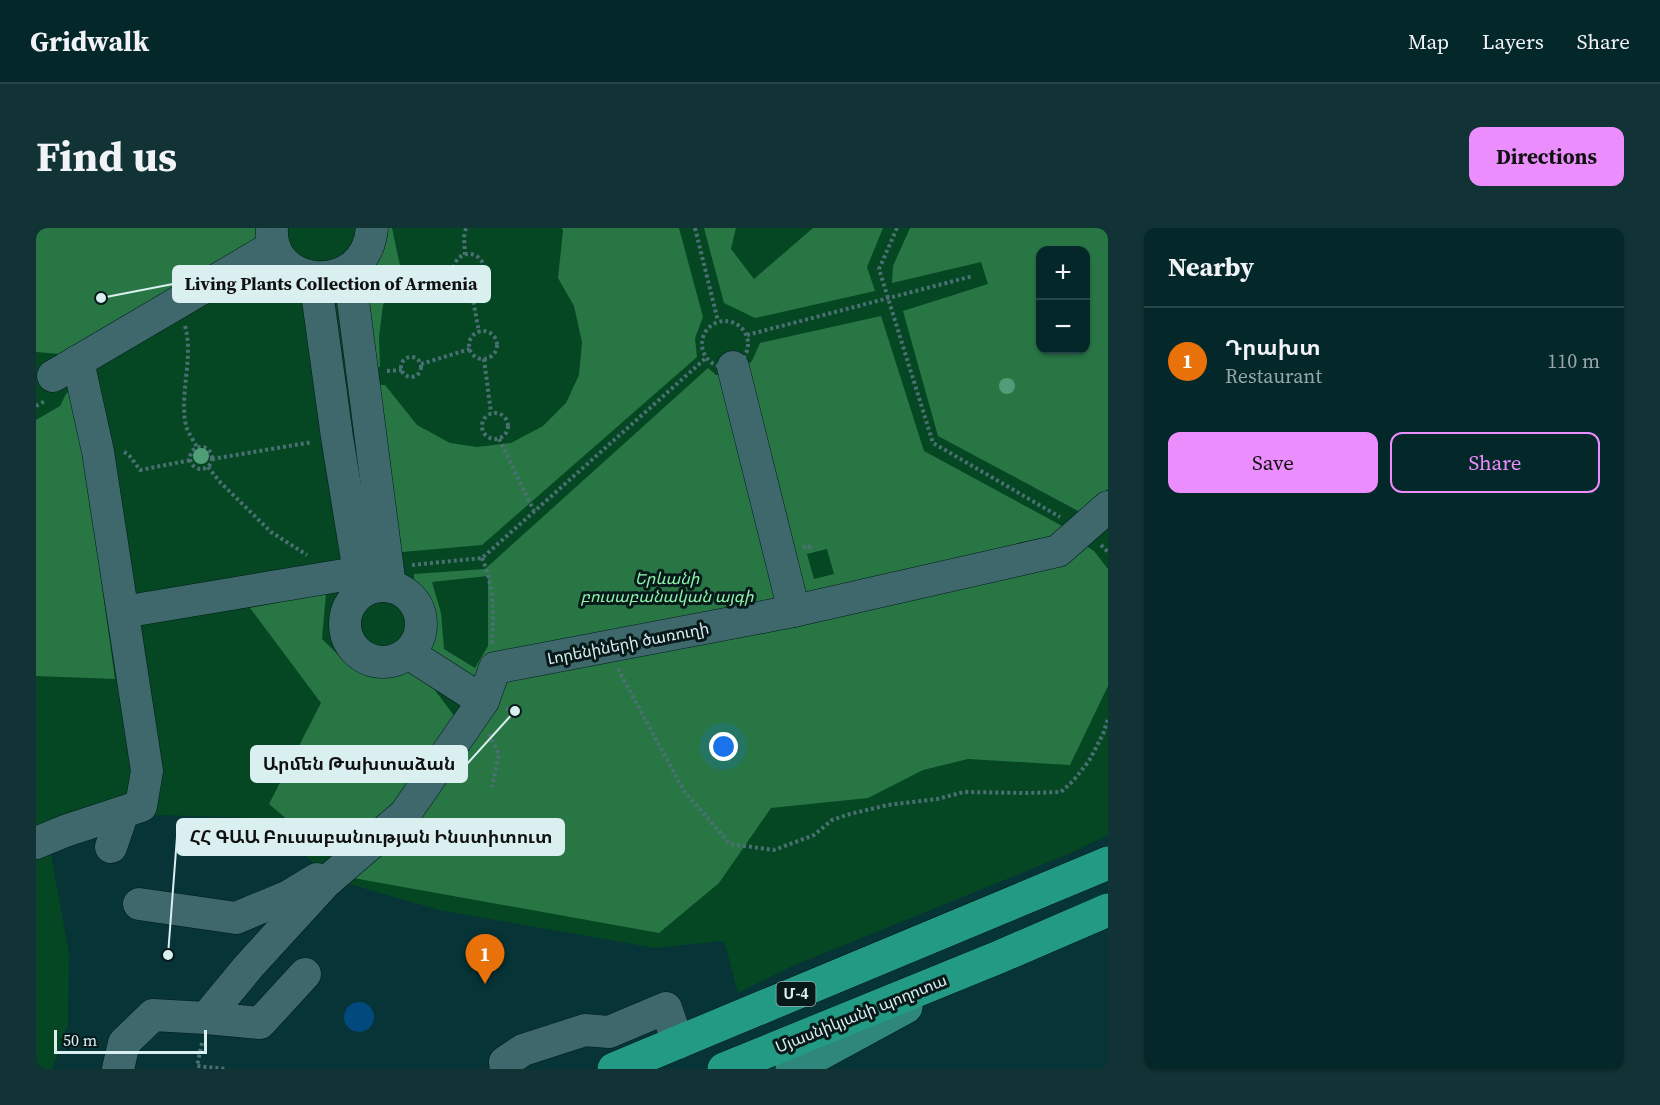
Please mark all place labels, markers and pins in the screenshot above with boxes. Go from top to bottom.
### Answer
callout: Living Plants Collection of Armenia [173,266,490,302]
callout: Արմեն Թախտաձան [251,746,467,782]
callout: ՀՀ ԳԱԱ Բուսաբանության Ինստիտուտ [177,819,564,855]
pin: 1 [466,934,504,984]

